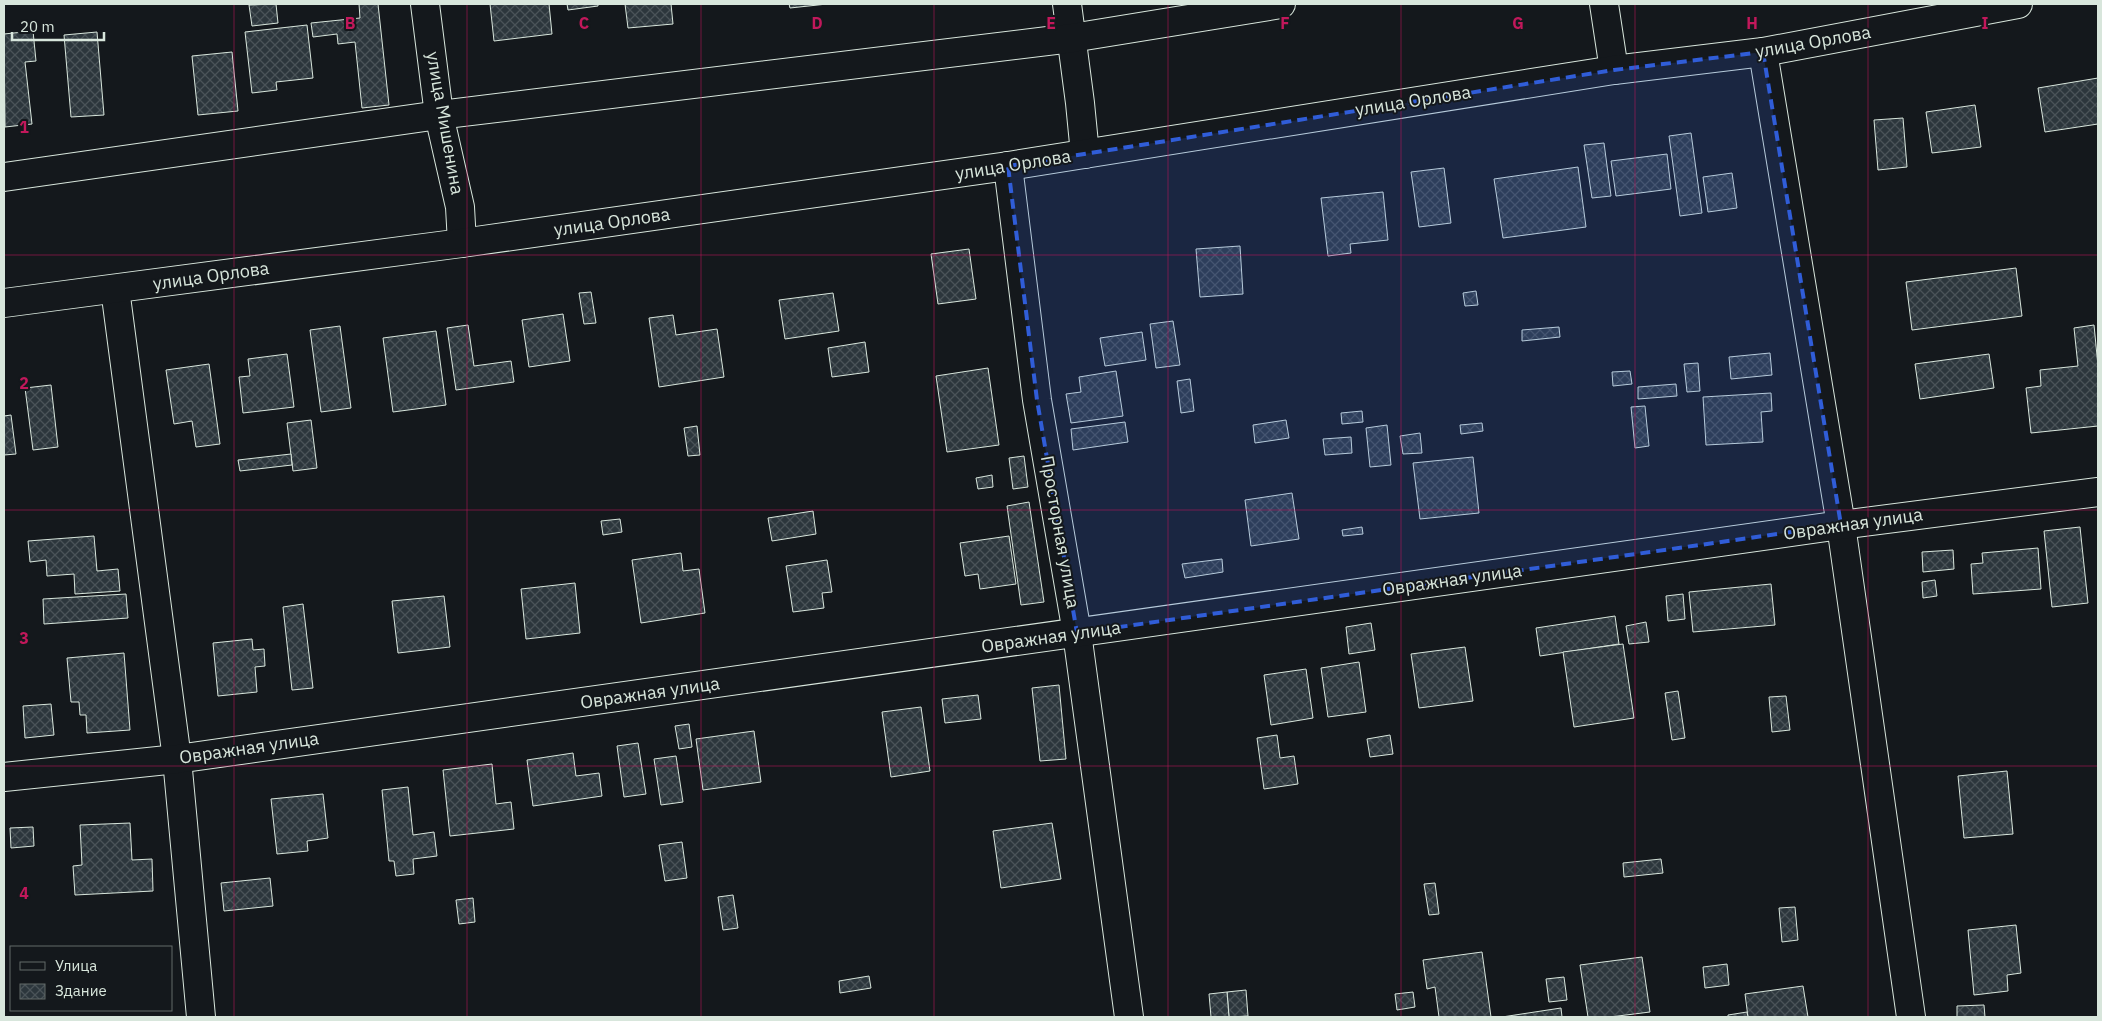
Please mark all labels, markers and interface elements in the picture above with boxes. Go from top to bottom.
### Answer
scale bar [12,10,105,42]
text: B [345,13,356,33]
text: C [579,13,589,33]
text: D [811,13,823,33]
text: E [1046,13,1056,33]
text: F [1280,13,1290,33]
text: G [1512,13,1524,33]
text: H [1746,13,1758,33]
text: I [1982,13,1989,33]
text: 20 m [20,17,55,36]
street label: улица Орлова [1753,20,1873,63]
street label: улица Мишенина [422,50,469,197]
street label: улица Орлова [1353,80,1473,121]
text: 1 [19,117,29,137]
street label: улица Орлова [953,144,1073,185]
street label: улица Орлова [552,202,672,241]
street label: улица Орлова [151,256,271,295]
text: 2 [19,373,29,393]
street label: Просторная улица [1036,454,1085,611]
street label: Овражная улица [1782,502,1925,545]
street label: Овражная улица [1381,558,1524,601]
street label: Овражная улица [980,615,1123,658]
text: 3 [19,628,29,648]
street label: Овражная улица [579,671,722,714]
street label: Овражная улица [178,726,321,769]
text: 4 [19,883,29,903]
legend [10,946,172,1011]
text: Улица [55,956,97,975]
text: Здание [55,981,107,1000]

